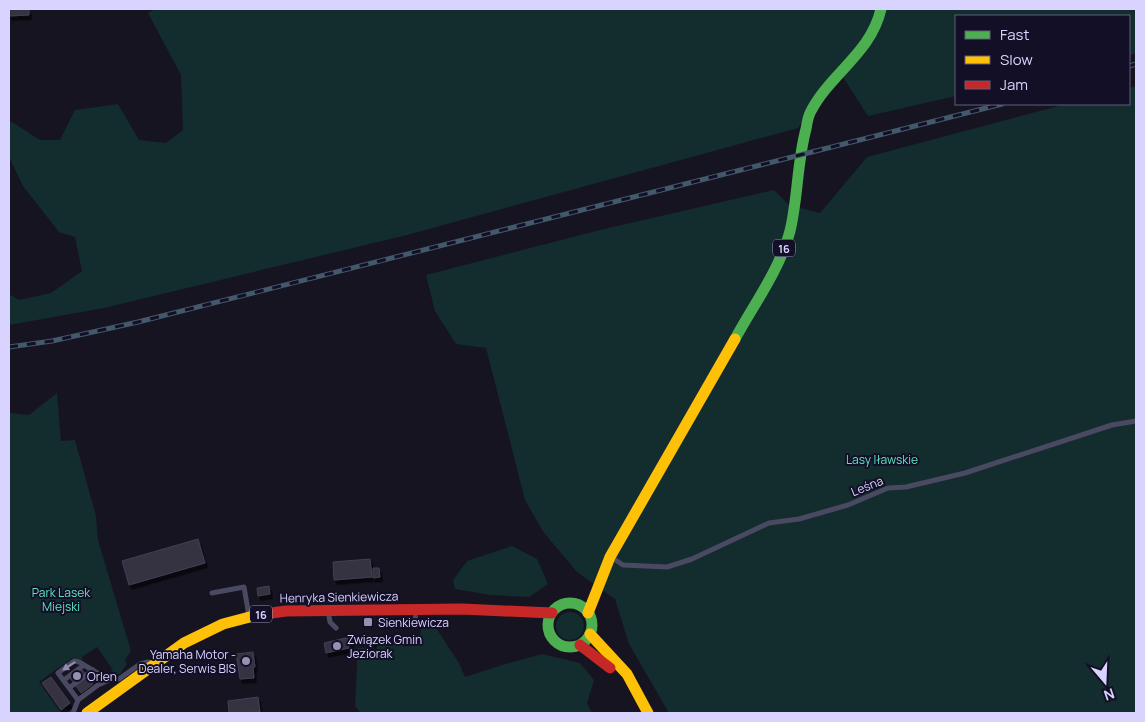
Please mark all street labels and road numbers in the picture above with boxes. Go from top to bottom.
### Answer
road number: 16 [773,240,795,256]
street label: Leśna [848,472,886,500]
street label: Henryka Sienkiewicza [279,587,399,607]
road number: 16 [250,606,272,622]

